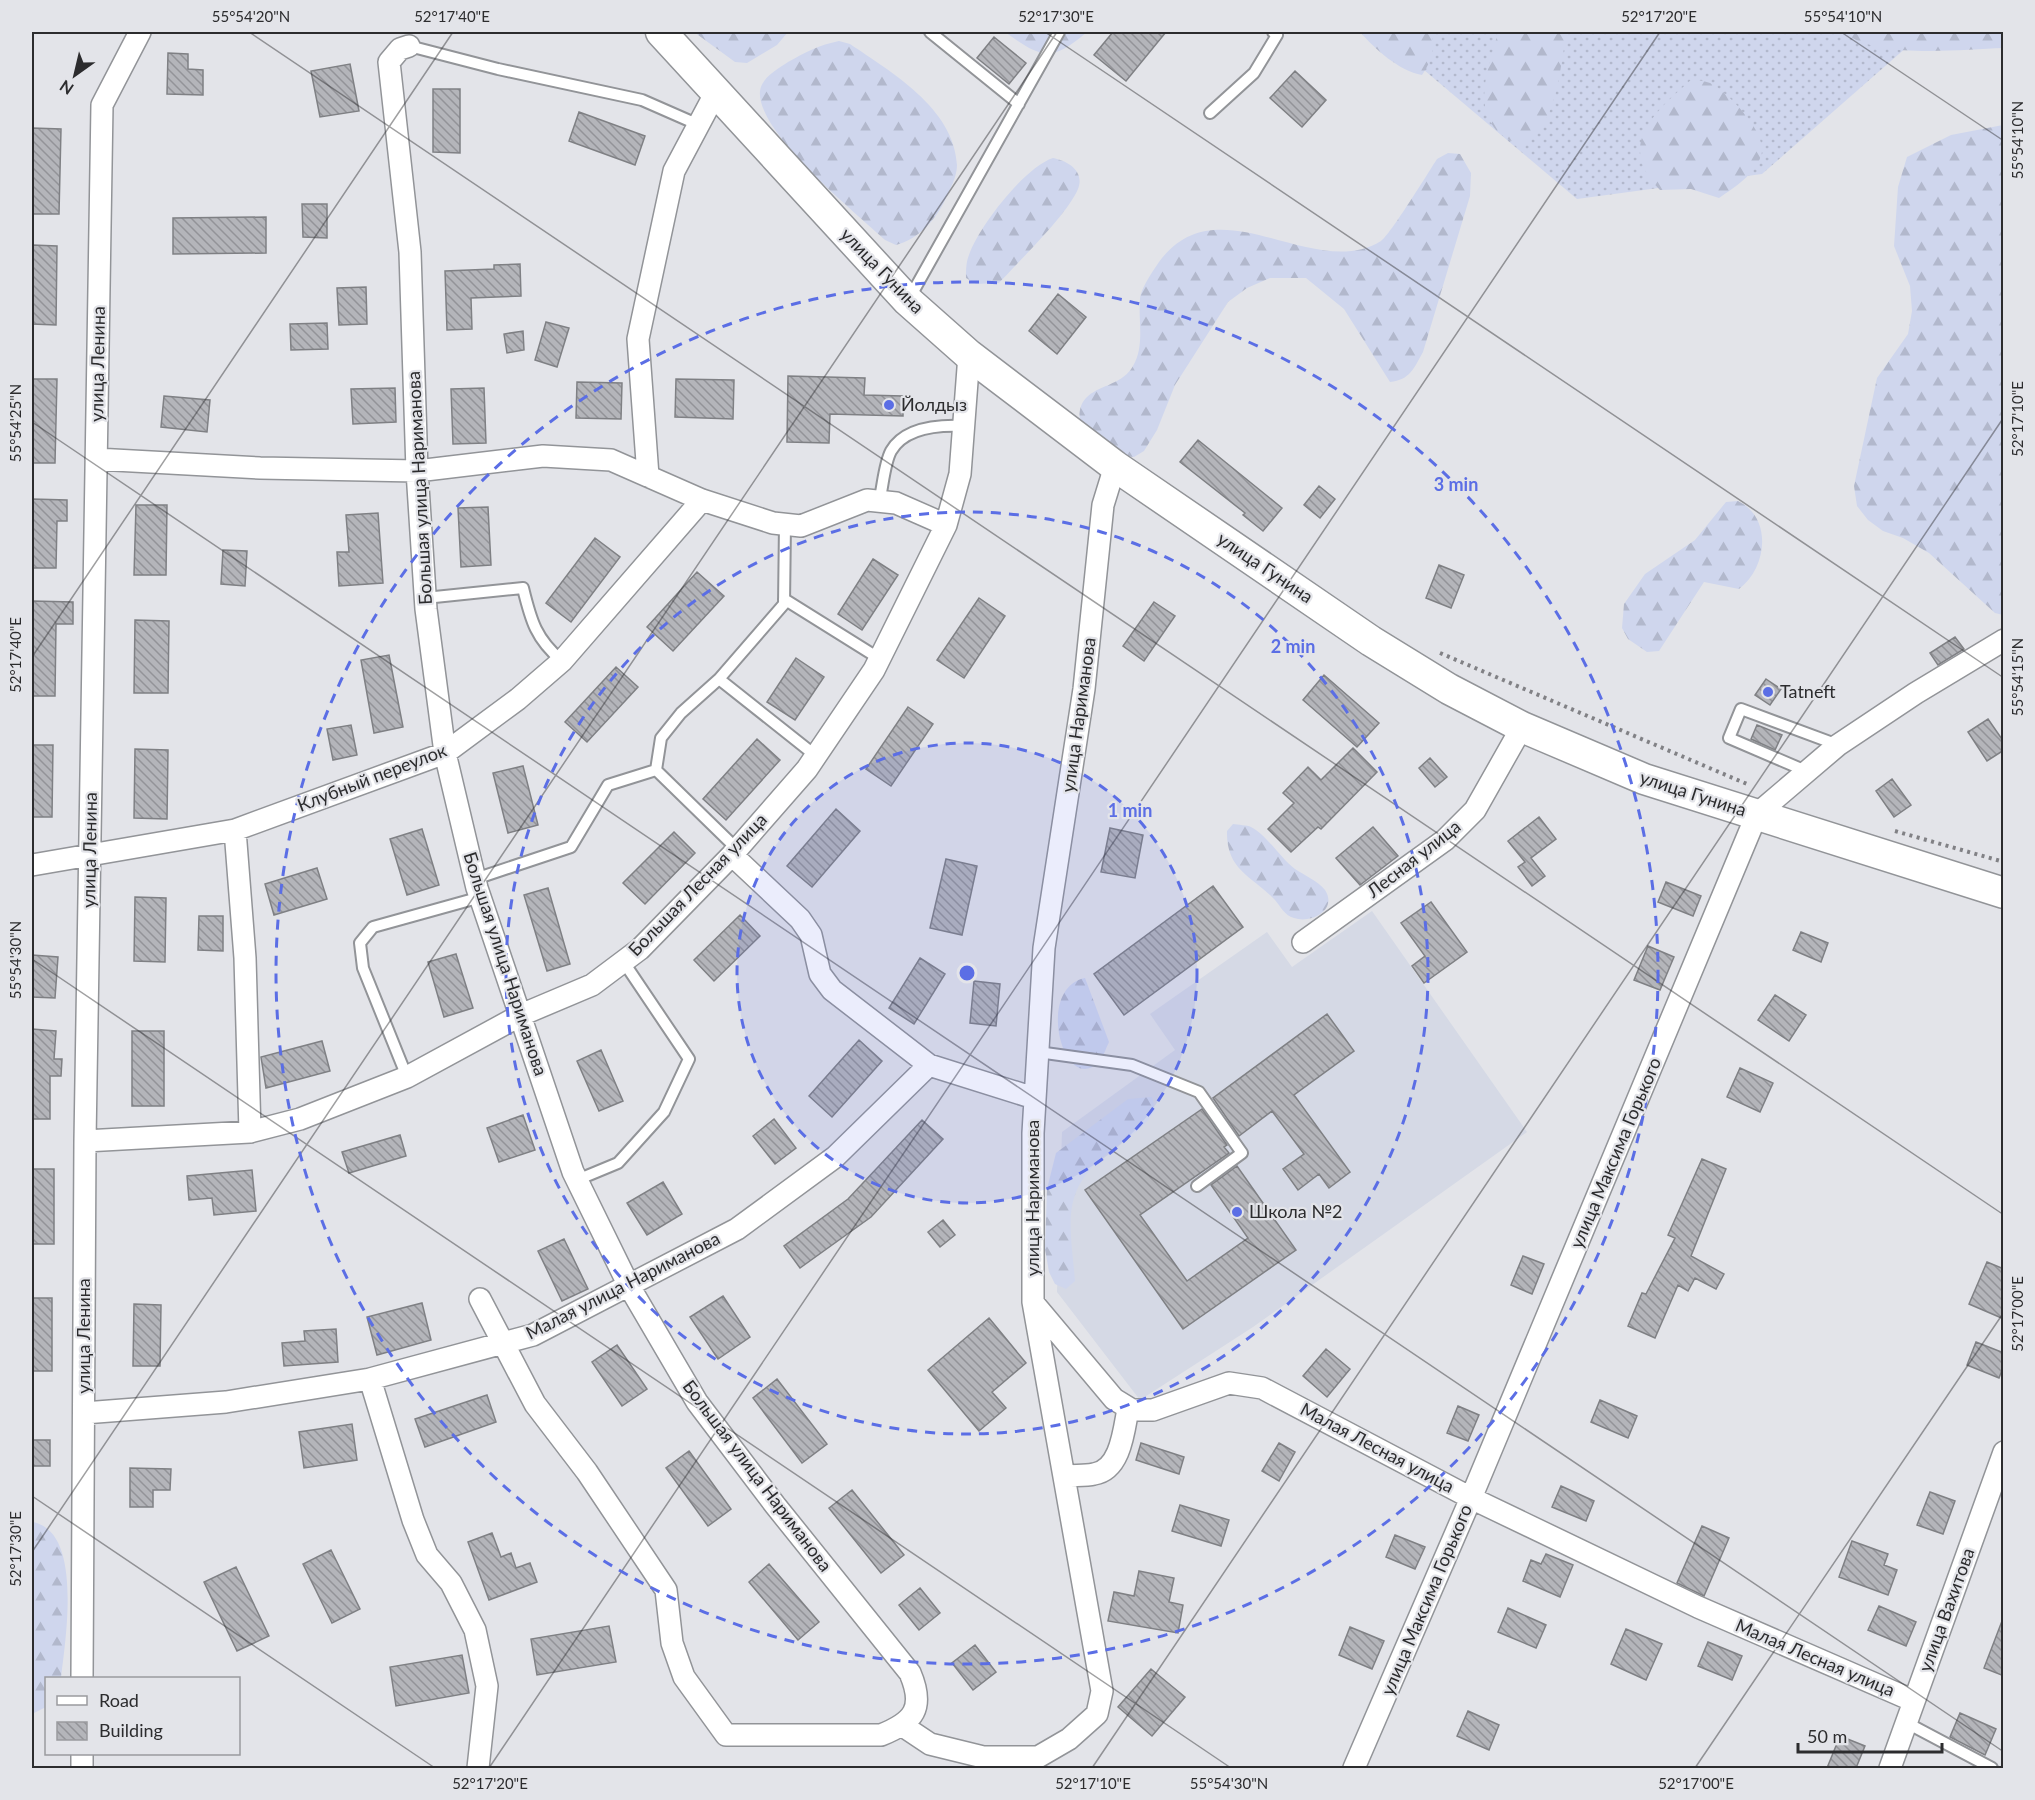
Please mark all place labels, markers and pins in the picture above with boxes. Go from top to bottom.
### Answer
place label: Йолдыз [901,393,967,415]
marker: Йолдыз [882,398,896,412]
place label: Tatneft [1780,680,1836,702]
marker: Tatneft [1761,685,1775,699]
centre of rings [957,963,977,983]
place label: Школа №2 [1249,1200,1343,1222]
marker: Школа №2 [1230,1205,1244,1219]

